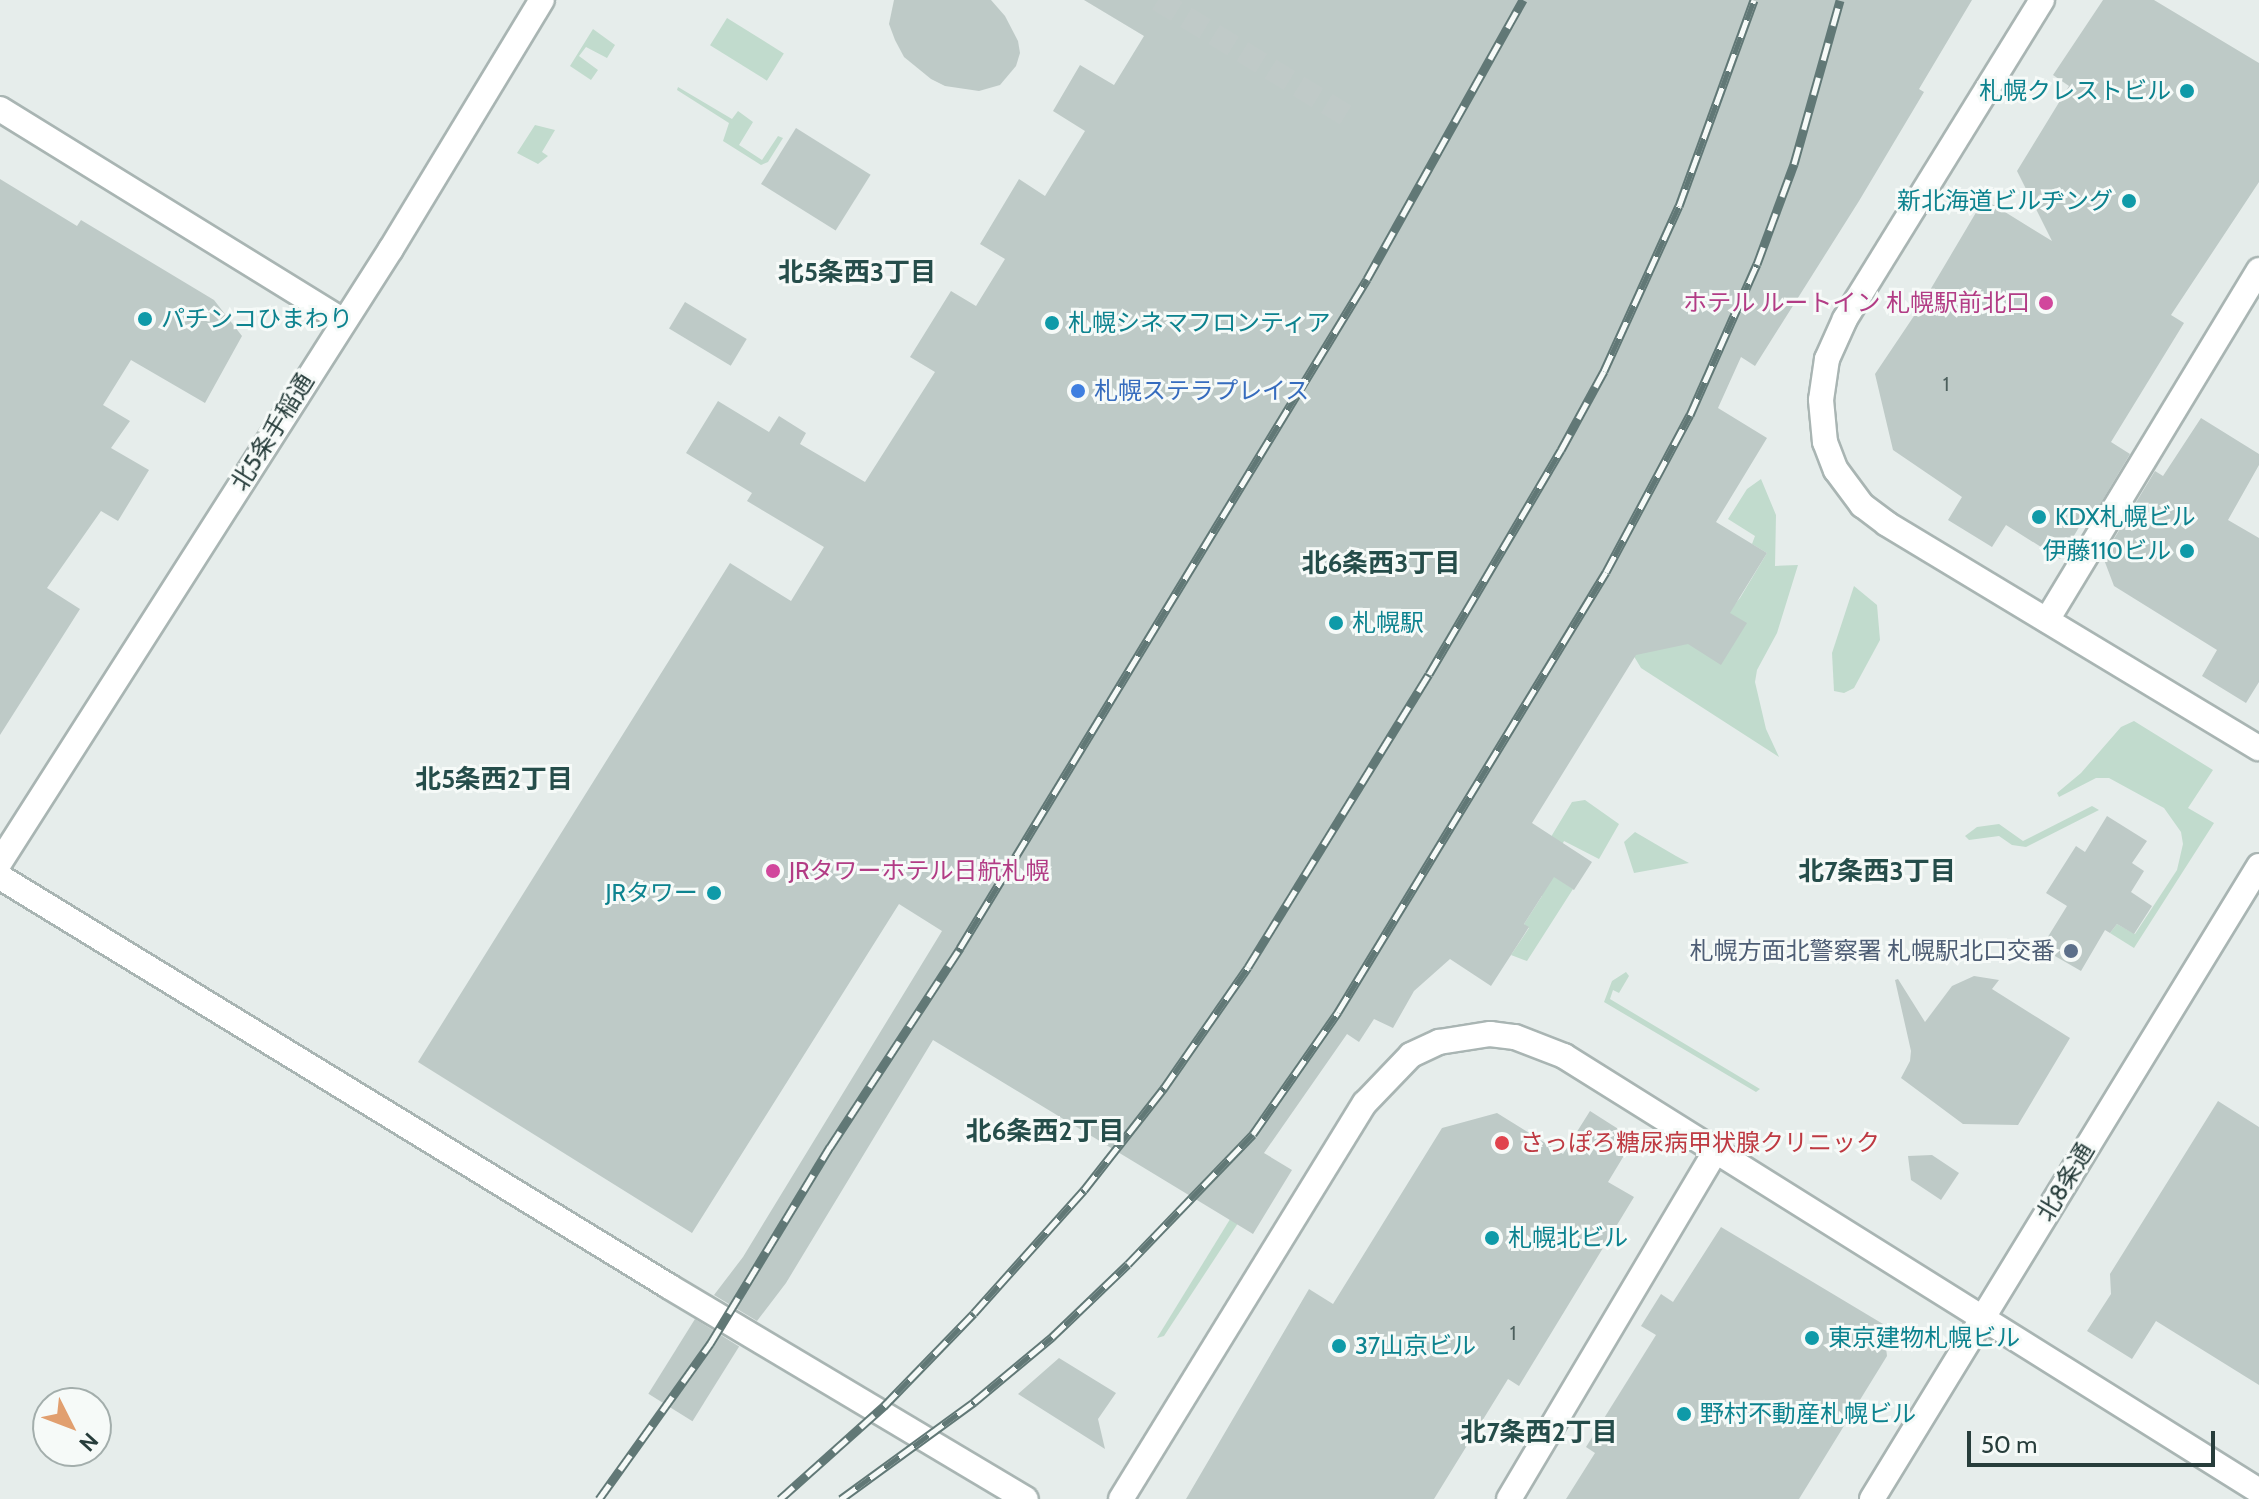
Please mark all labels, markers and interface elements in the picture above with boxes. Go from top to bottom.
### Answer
place label: 札幌クレストビル [1979,77,2171,105]
marker: 札幌クレストビル [2178,82,2196,100]
place label: 新北海道ビルヂング [1897,187,2113,215]
marker: 新北海道ビルヂング [2120,192,2138,210]
district label: 北5条西3丁目 [778,257,936,289]
place label: ホテル ルートイン 札幌駅前北口 [1683,289,2030,317]
marker: ホテル ルートイン 札幌駅前北口 [2037,294,2055,312]
place label: パチンコひまわり [161,305,353,333]
place label: 札幌シネマフロンティア [1068,309,1332,337]
marker: パチンコひまわり [136,310,154,328]
marker: 札幌シネマフロンティア [1043,314,1061,332]
street label: 北5条手稲通 [225,368,319,496]
house number: 1 [1943,372,1949,396]
place label: 札幌ステラプレイス [1094,377,1310,405]
marker: 札幌ステラプレイス [1069,382,1087,400]
place label: KDX札幌ビル [2055,503,2196,531]
marker: KDX札幌ビル [2030,508,2048,526]
place label: 伊藤110ビル [2043,537,2171,565]
marker: 伊藤110ビル [2178,542,2196,560]
district label: 北6条西3丁目 [1302,548,1460,580]
place label: 札幌駅 [1352,609,1424,637]
marker: 札幌駅 [1327,614,1345,632]
district label: 北5条西2丁目 [415,764,573,796]
district label: 北7条西3丁目 [1798,856,1956,888]
place label: JRタワーホテル日航札幌 [789,857,1050,885]
marker: JRタワーホテル日航札幌 [764,862,782,880]
place label: JRタワー [605,879,698,907]
marker: JRタワー [705,884,723,902]
place label: 札幌方面北警察署 札幌駅北口交番 [1690,937,2055,965]
marker: 札幌方面北警察署 札幌駅北口交番 [2062,942,2080,960]
district label: 北6条西2丁目 [966,1116,1124,1148]
place label: さっぽろ糖尿病甲状腺クリニック [1520,1129,1880,1157]
marker: さっぽろ糖尿病甲状腺クリニック [1491,1132,1513,1154]
street label: 北8条通 [2030,1137,2100,1227]
place label: 札幌北ビル [1508,1224,1628,1252]
marker: 札幌北ビル [1483,1229,1501,1247]
house number: 1 [1510,1321,1516,1345]
place label: 東京建物札幌ビル [1828,1324,2020,1352]
marker: 東京建物札幌ビル [1803,1329,1821,1347]
place label: 37山京ビル [1355,1332,1476,1360]
marker: 37山京ビル [1330,1337,1348,1355]
north arrow [32,1387,112,1467]
place label: 野村不動産札幌ビル [1700,1400,1916,1428]
marker: 野村不動産札幌ビル [1675,1405,1693,1423]
scale bar [1971,1415,2219,1465]
district label: 北7条西2丁目 [1460,1417,1618,1449]
text: N [73,1427,104,1457]
text: 50 m [1981,1430,2037,1459]

